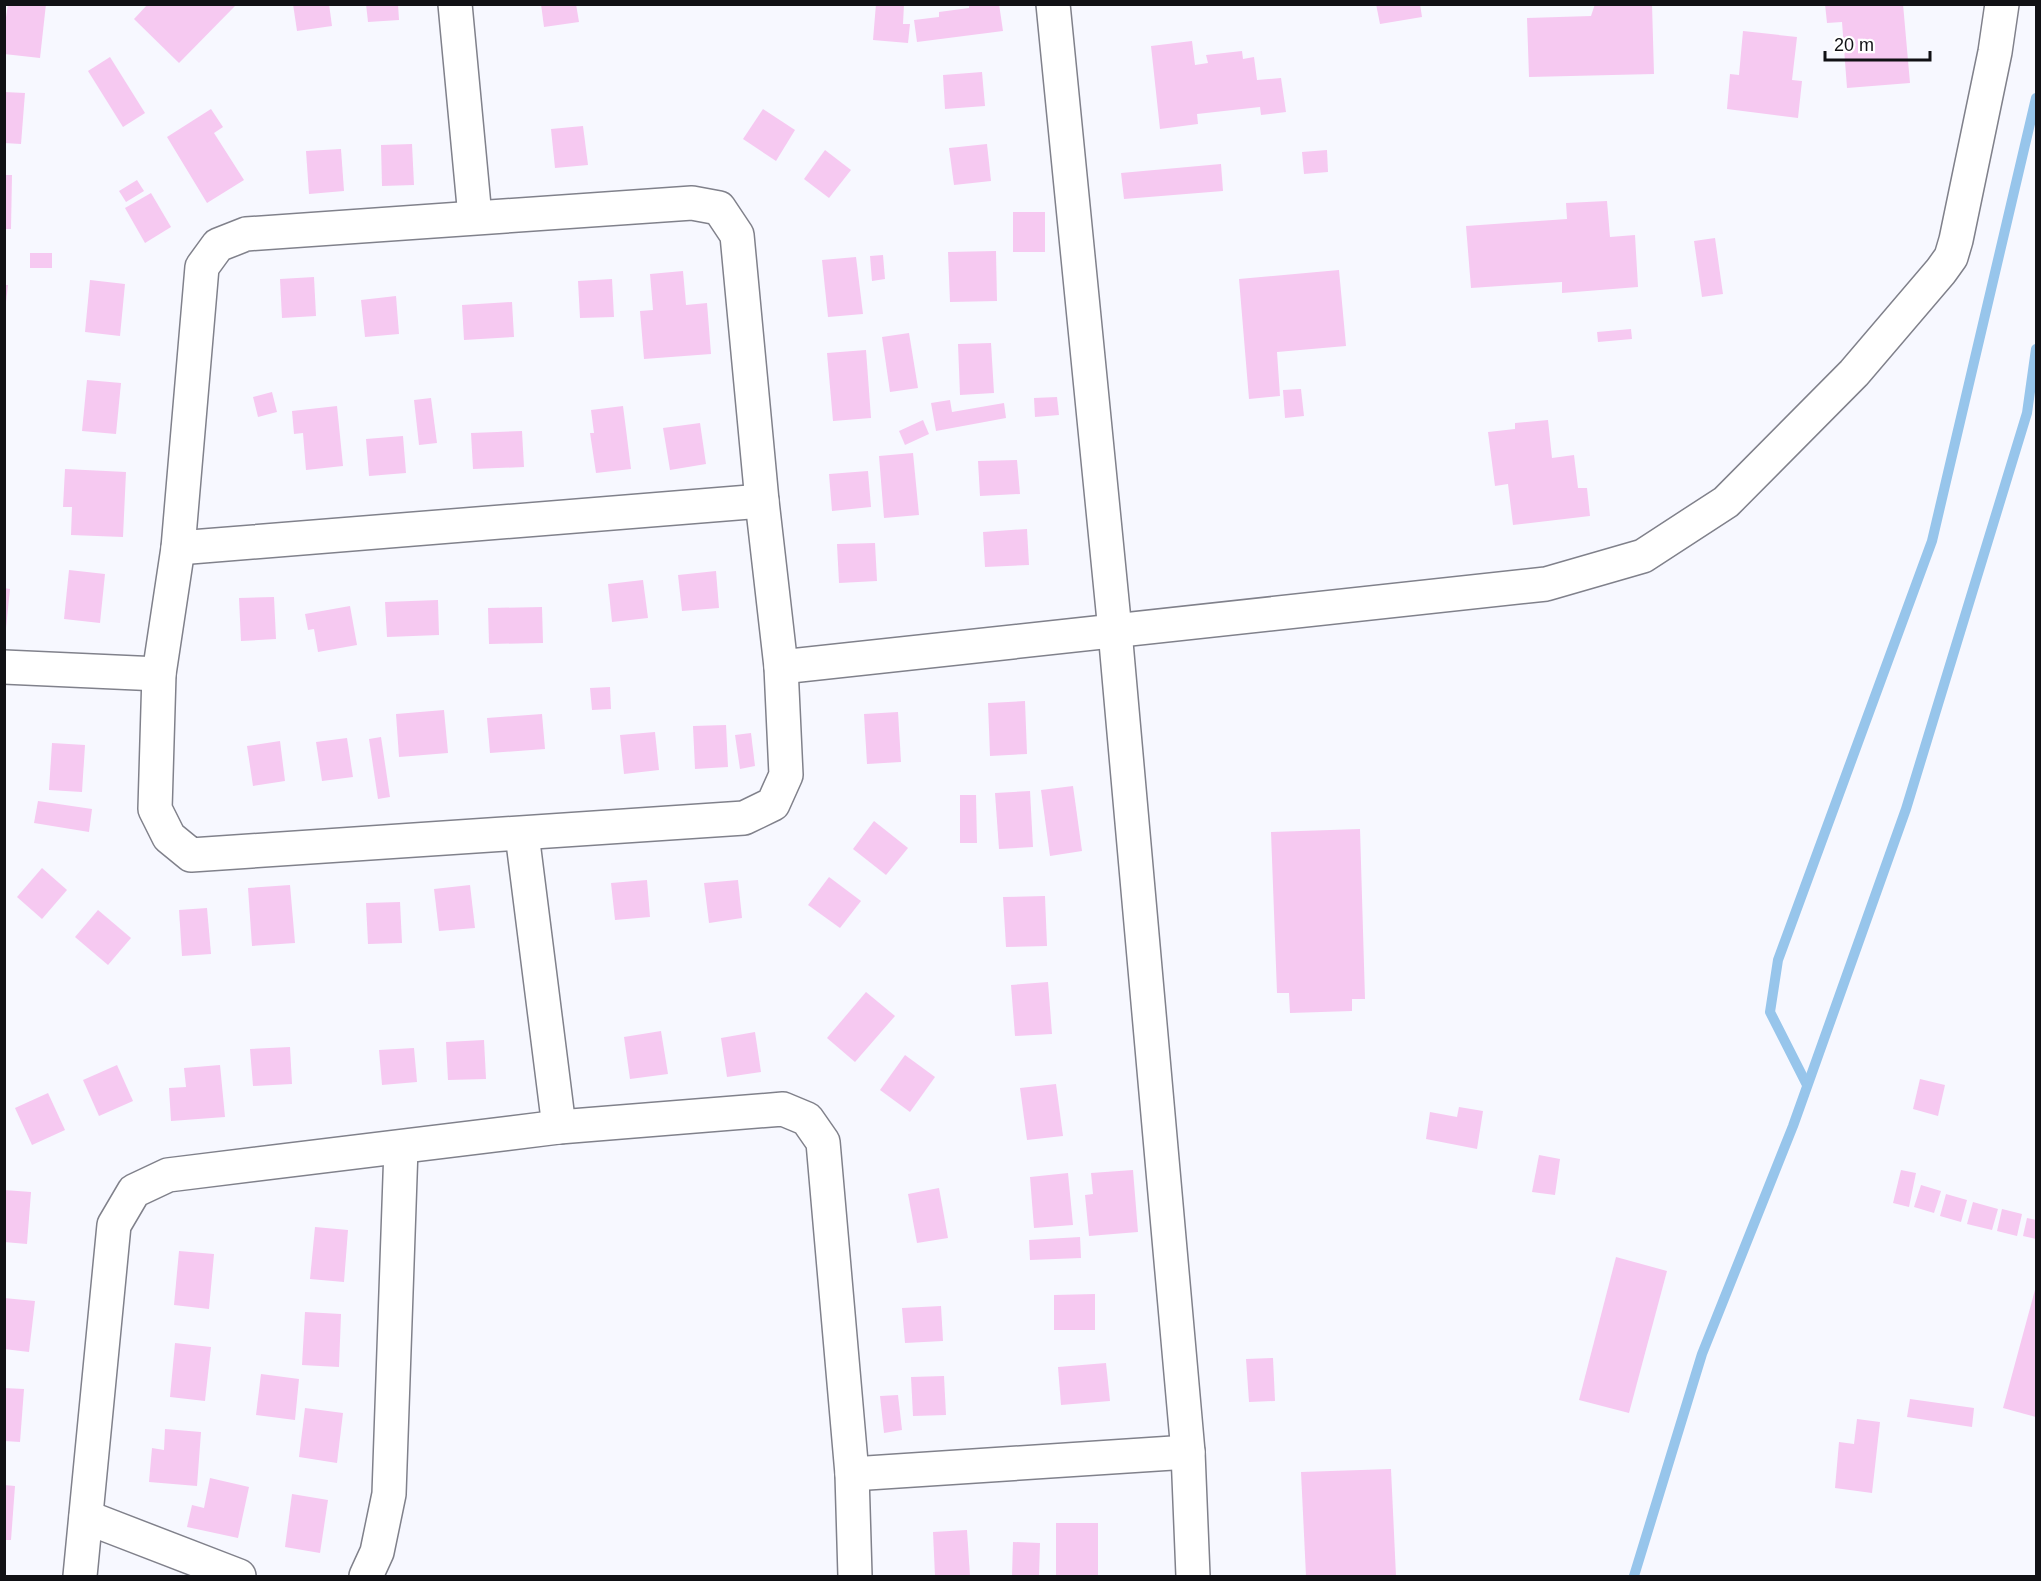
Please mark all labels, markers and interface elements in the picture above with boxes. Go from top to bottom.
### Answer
scale bar [1825,24,1930,62]
text: 20 m [1834,35,1874,55]

